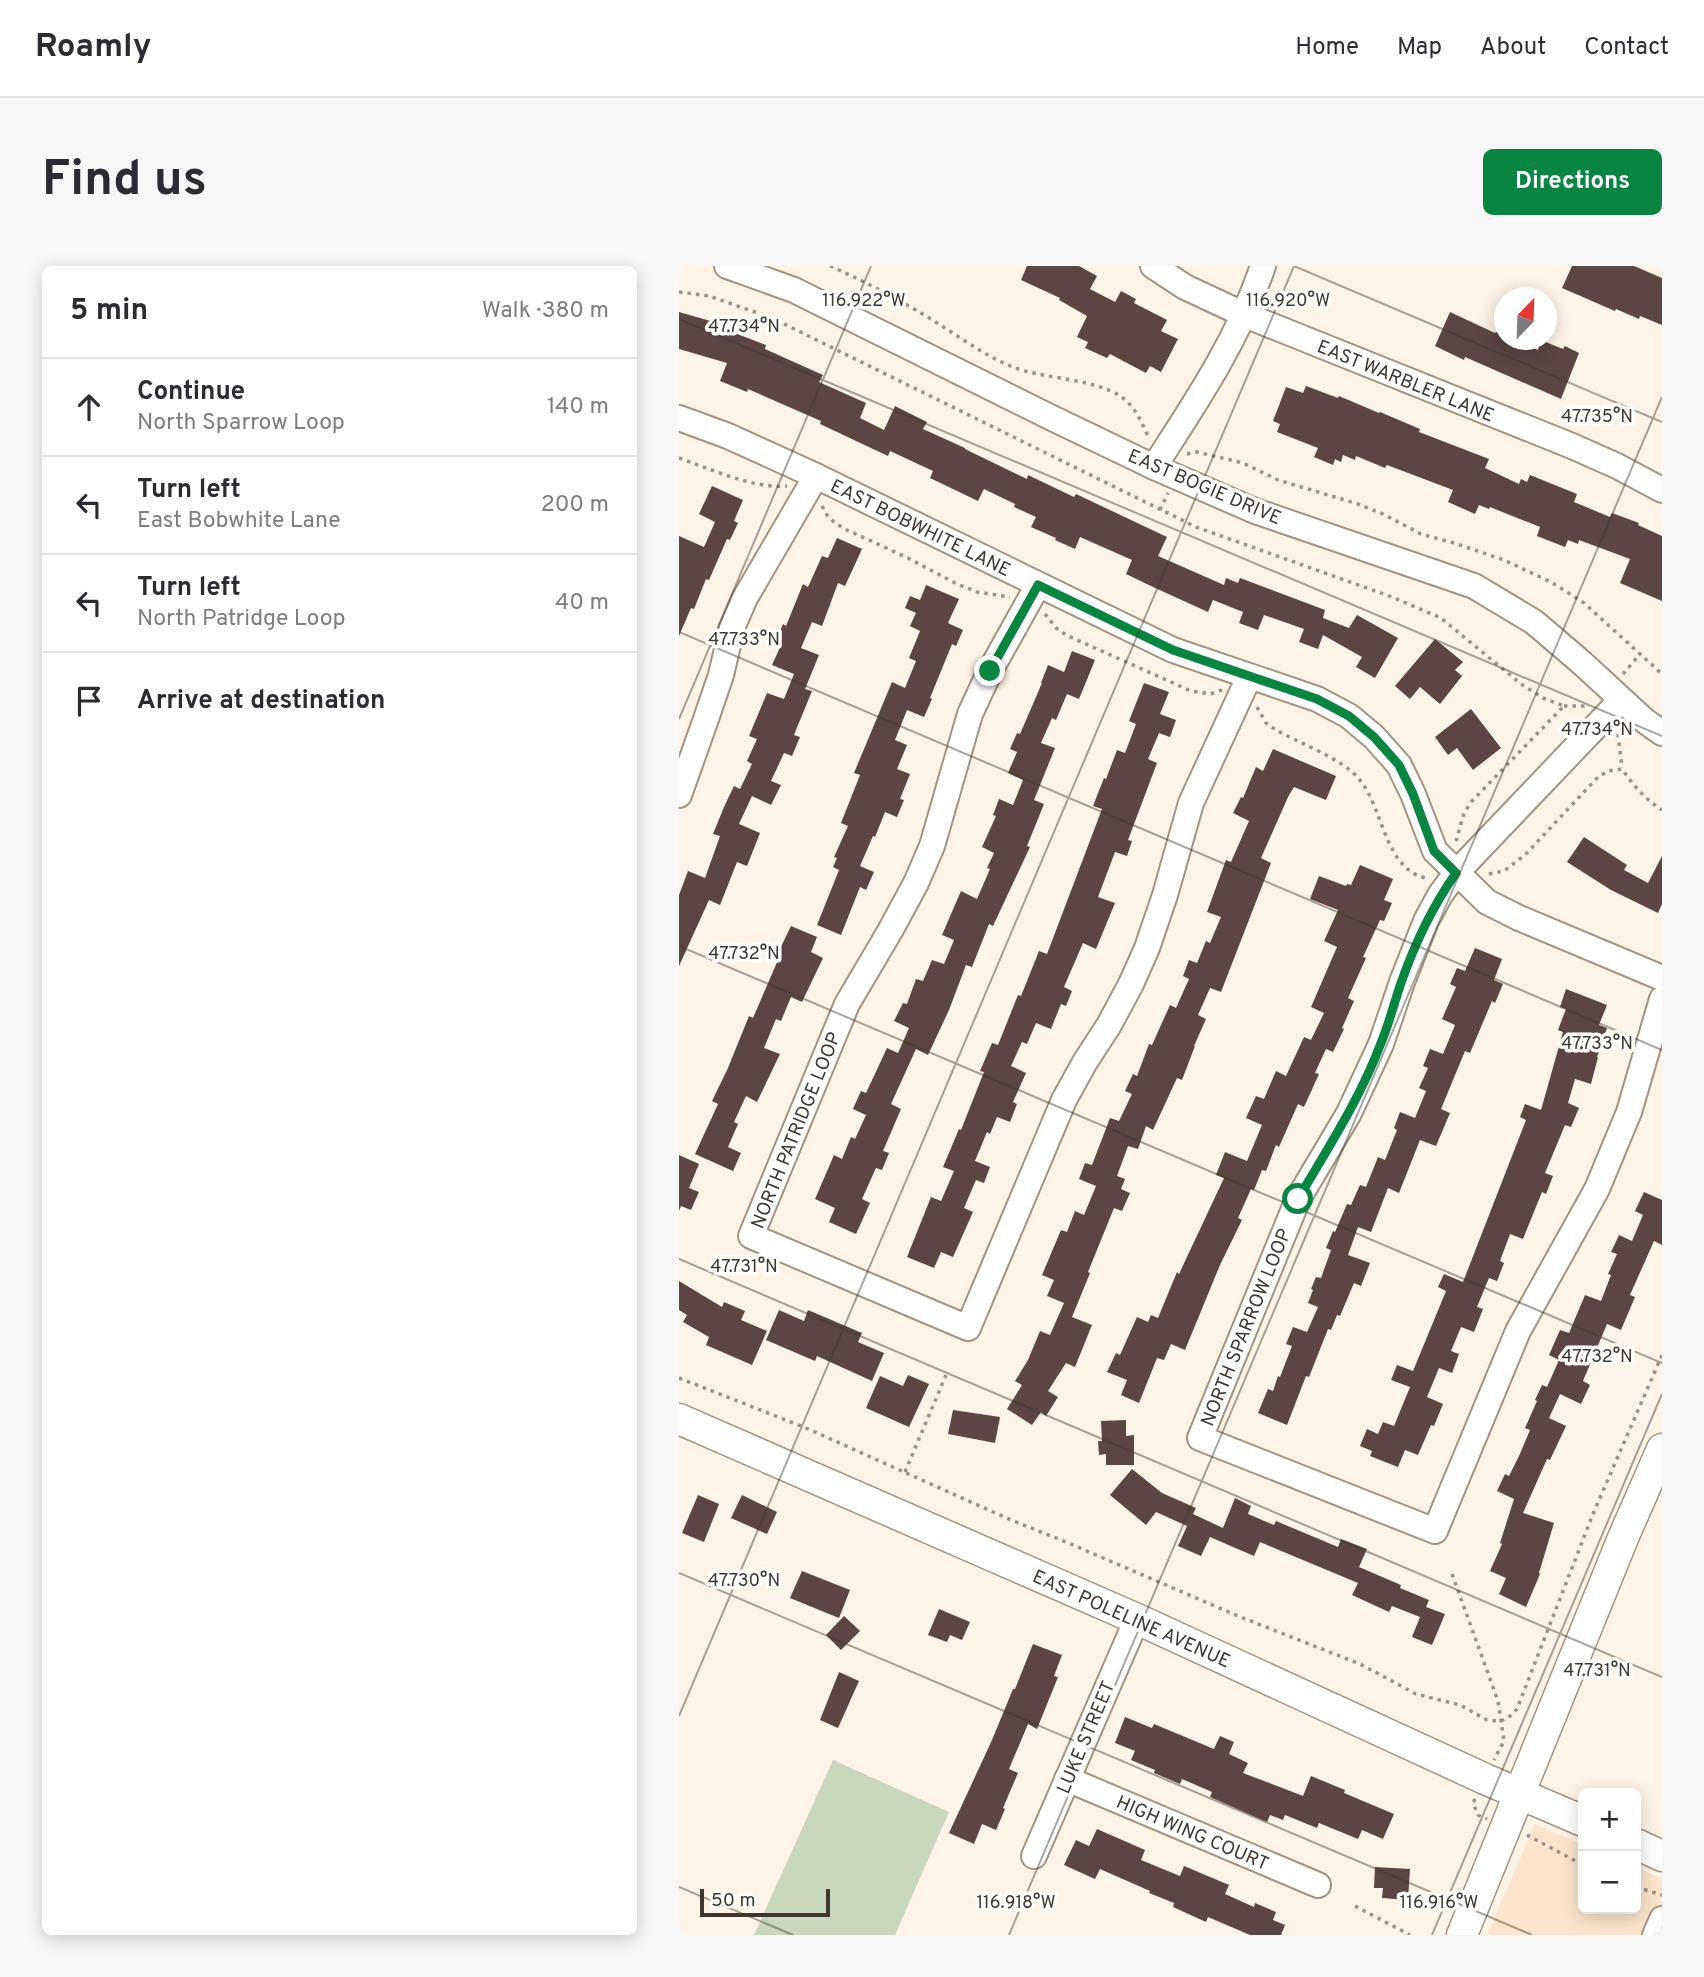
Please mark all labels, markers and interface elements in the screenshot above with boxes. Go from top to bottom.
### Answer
text: Roamly [35,27,151,69]
text: Home [1295,33,1359,63]
text: Map [1397,33,1442,63]
text: About [1480,33,1546,63]
text: Contact [1584,33,1669,63]
button: Directions [1483,149,1662,215]
text: Find us [42,151,207,213]
north arrow [1494,287,1557,350]
text: 116.922°W [822,290,906,313]
text: 116.920°W [1246,290,1330,313]
text: 5 min [70,293,148,330]
text: Walk · 380 m [482,297,609,326]
text: 47.734°N [708,316,780,339]
street label: EAST WARBLER LANE [1313,335,1497,428]
text: Continue [137,376,245,409]
icon: ahead [70,388,108,426]
text: 140 m [547,393,609,422]
text: 47.735°N [1561,406,1633,429]
text: North Sparrow Loop [137,409,345,438]
street label: EAST BOGIE DRIVE [1124,445,1285,531]
text: Turn left [137,474,241,507]
street label: EAST BOBWHITE LANE [826,475,1014,583]
icon: left [70,486,108,524]
text: 200 m [541,491,609,520]
text: East Bobwhite Lane [137,507,341,536]
text: Turn left [137,572,241,605]
icon: left [70,584,108,622]
text: 40 m [555,589,609,618]
text: North Patridge Loop [137,605,345,634]
text: 47.733°N [708,629,780,652]
route end [974,655,1005,686]
icon: arrive [70,682,108,720]
text: Arrive at destination [137,685,385,718]
text: 47.734°N [1561,719,1633,742]
text: 47.732°N [708,943,780,966]
street label: NORTH PATRIDGE LOOP [746,1029,847,1233]
text: 47.733°N [1561,1033,1633,1056]
route start [1282,1183,1313,1214]
street label: NORTH SPARROW LOOP [1196,1225,1298,1430]
text: 47.731°N [710,1256,778,1279]
text: 47.732°N [1561,1346,1633,1369]
street label: EAST POLELINE AVENUE [1028,1565,1234,1674]
text: 47.730°N [708,1570,780,1593]
text: 47.731°N [1563,1660,1631,1683]
street label: LUKE STREET [1052,1678,1121,1798]
map controls [1578,1788,1641,1914]
button: + [1578,1788,1641,1851]
street label: HIGH WING COURT [1112,1791,1272,1877]
button: − [1578,1851,1641,1914]
scale bar [700,1886,829,1918]
text: 50 m [711,1889,756,1913]
text: 116.918°W [976,1892,1056,1915]
text: 116.916°W [1400,1892,1478,1915]

